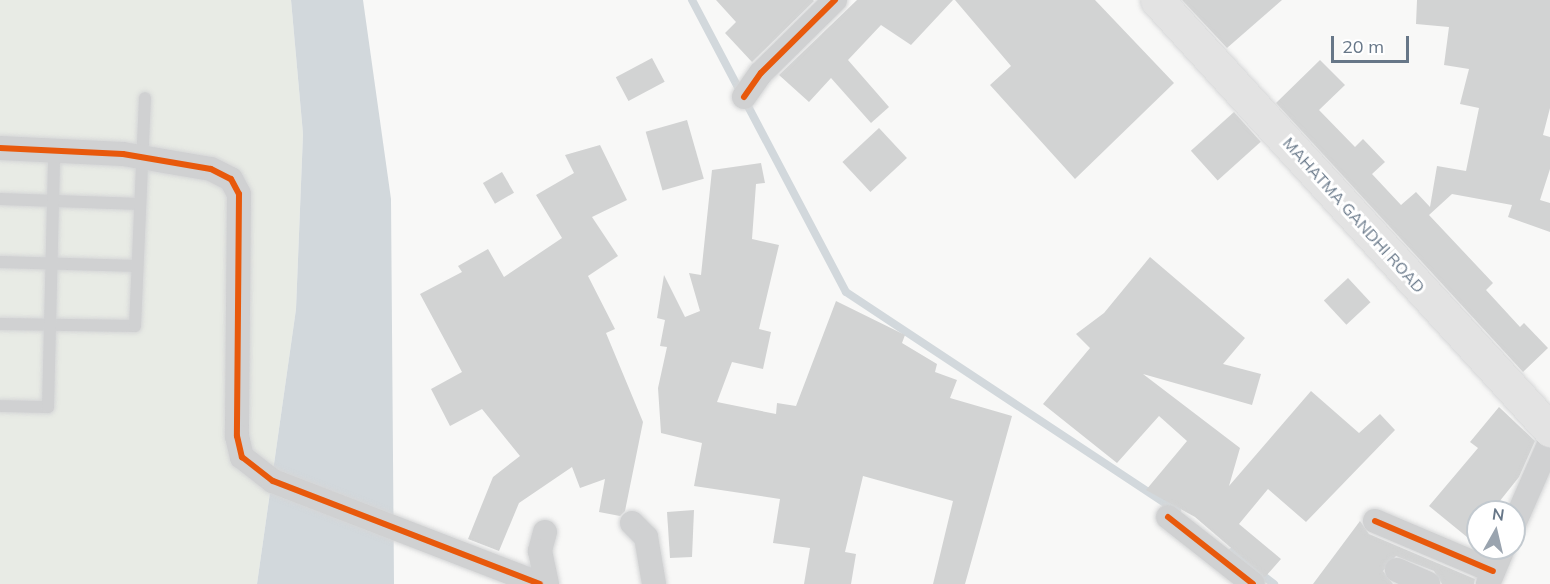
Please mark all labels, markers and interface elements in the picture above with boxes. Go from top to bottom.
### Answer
scale bar [1334,24,1412,62]
text: 20 m [1342,35,1384,58]
street label: MAHATMA GANDHI ROAD [1279,133,1429,297]
north arrow [1466,500,1526,560]
text: N [1491,503,1506,525]

